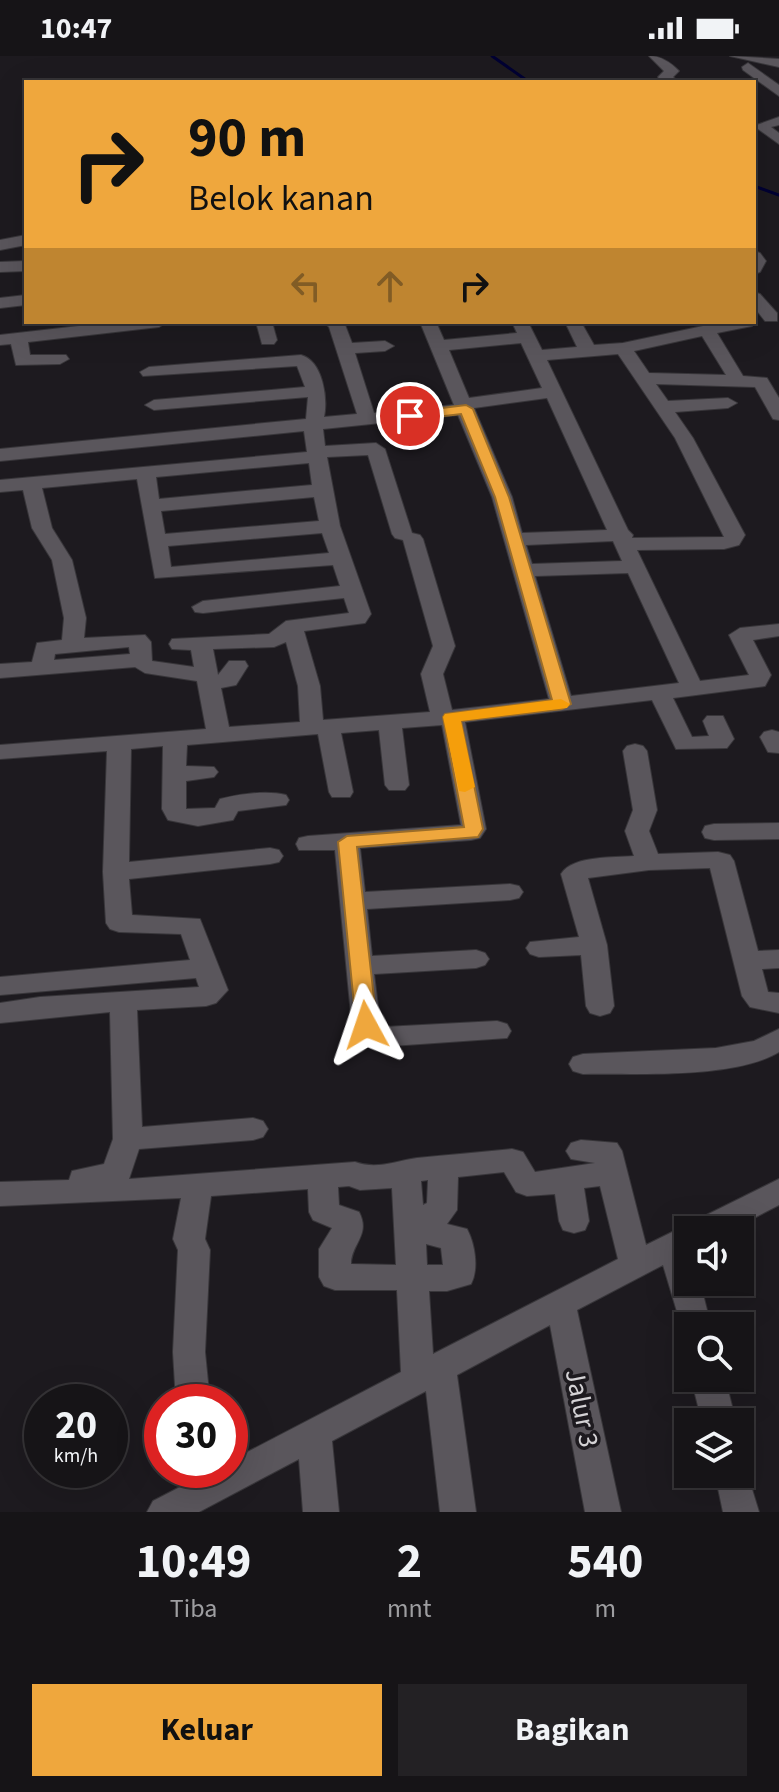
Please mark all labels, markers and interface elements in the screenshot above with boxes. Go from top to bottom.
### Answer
text: 10:47 [40,7,112,50]
text: 90 m [188,99,306,178]
icon: right [56,112,160,216]
text: Belok kanan [188,173,374,224]
icon: left [284,264,328,308]
icon: ahead [368,264,412,308]
icon: right [452,264,496,308]
pin [376,382,444,450]
icon: arrive [388,394,432,438]
position arrow [324,983,408,1067]
map controls [674,1216,754,1488]
button: sound [674,1216,754,1296]
button: search [674,1312,754,1392]
street label: Jalur 3 [555,1365,609,1451]
speed limit sign: 30 [144,1384,248,1488]
text: 20 [55,1397,97,1454]
button: layers [674,1408,754,1488]
text: km/h [54,1442,98,1470]
text: 10:49 [136,1528,251,1596]
text: 2 [397,1528,422,1596]
text: 540 [567,1528,643,1596]
text: Tiba [170,1590,217,1627]
text: mnt [387,1590,432,1627]
text: m [595,1590,616,1627]
button: Keluar [32,1684,382,1776]
button: Bagikan [398,1684,747,1776]

